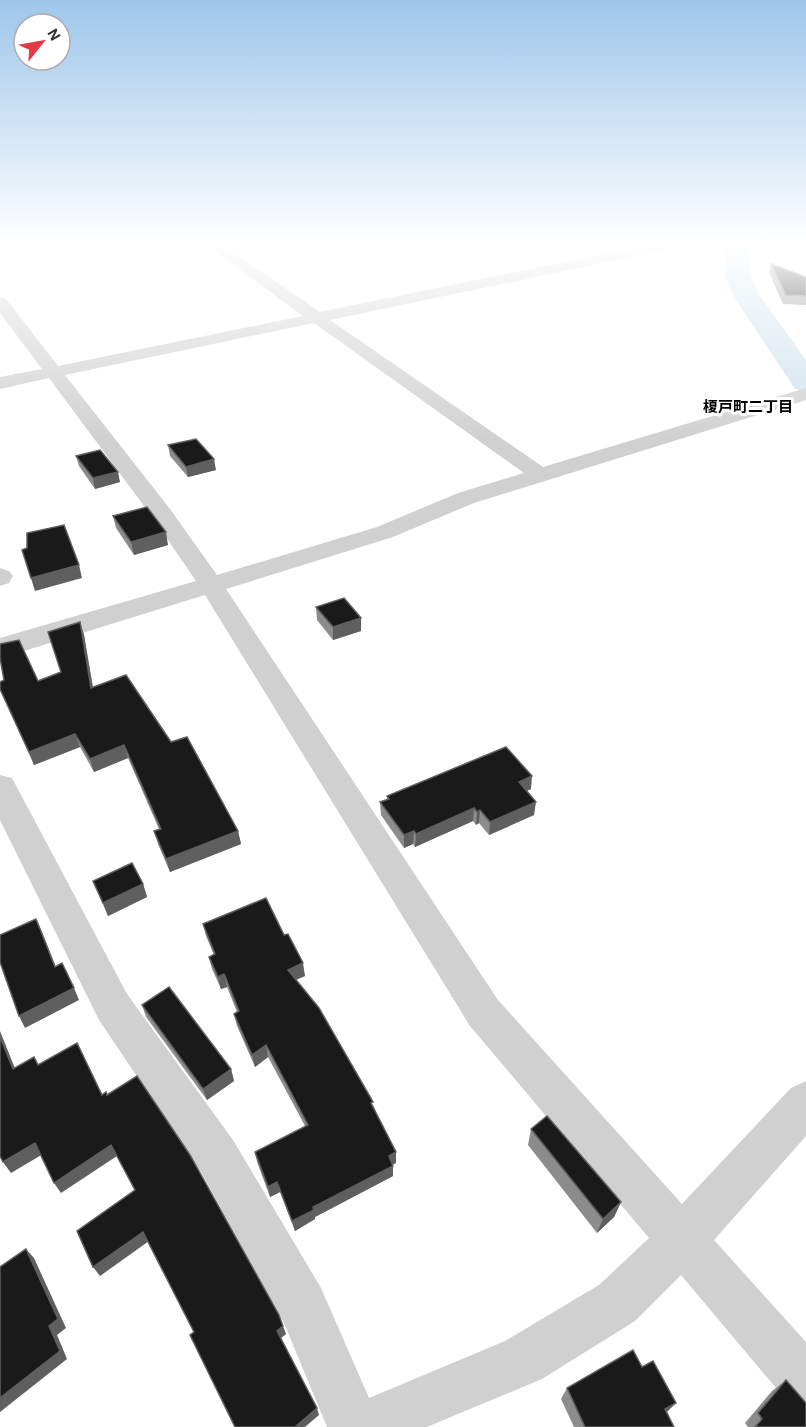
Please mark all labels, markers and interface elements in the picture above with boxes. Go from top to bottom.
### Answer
north arrow [12,12,72,72]
text: N [44,26,64,44]
district label: 榎戸町二丁目 [703,399,793,415]

